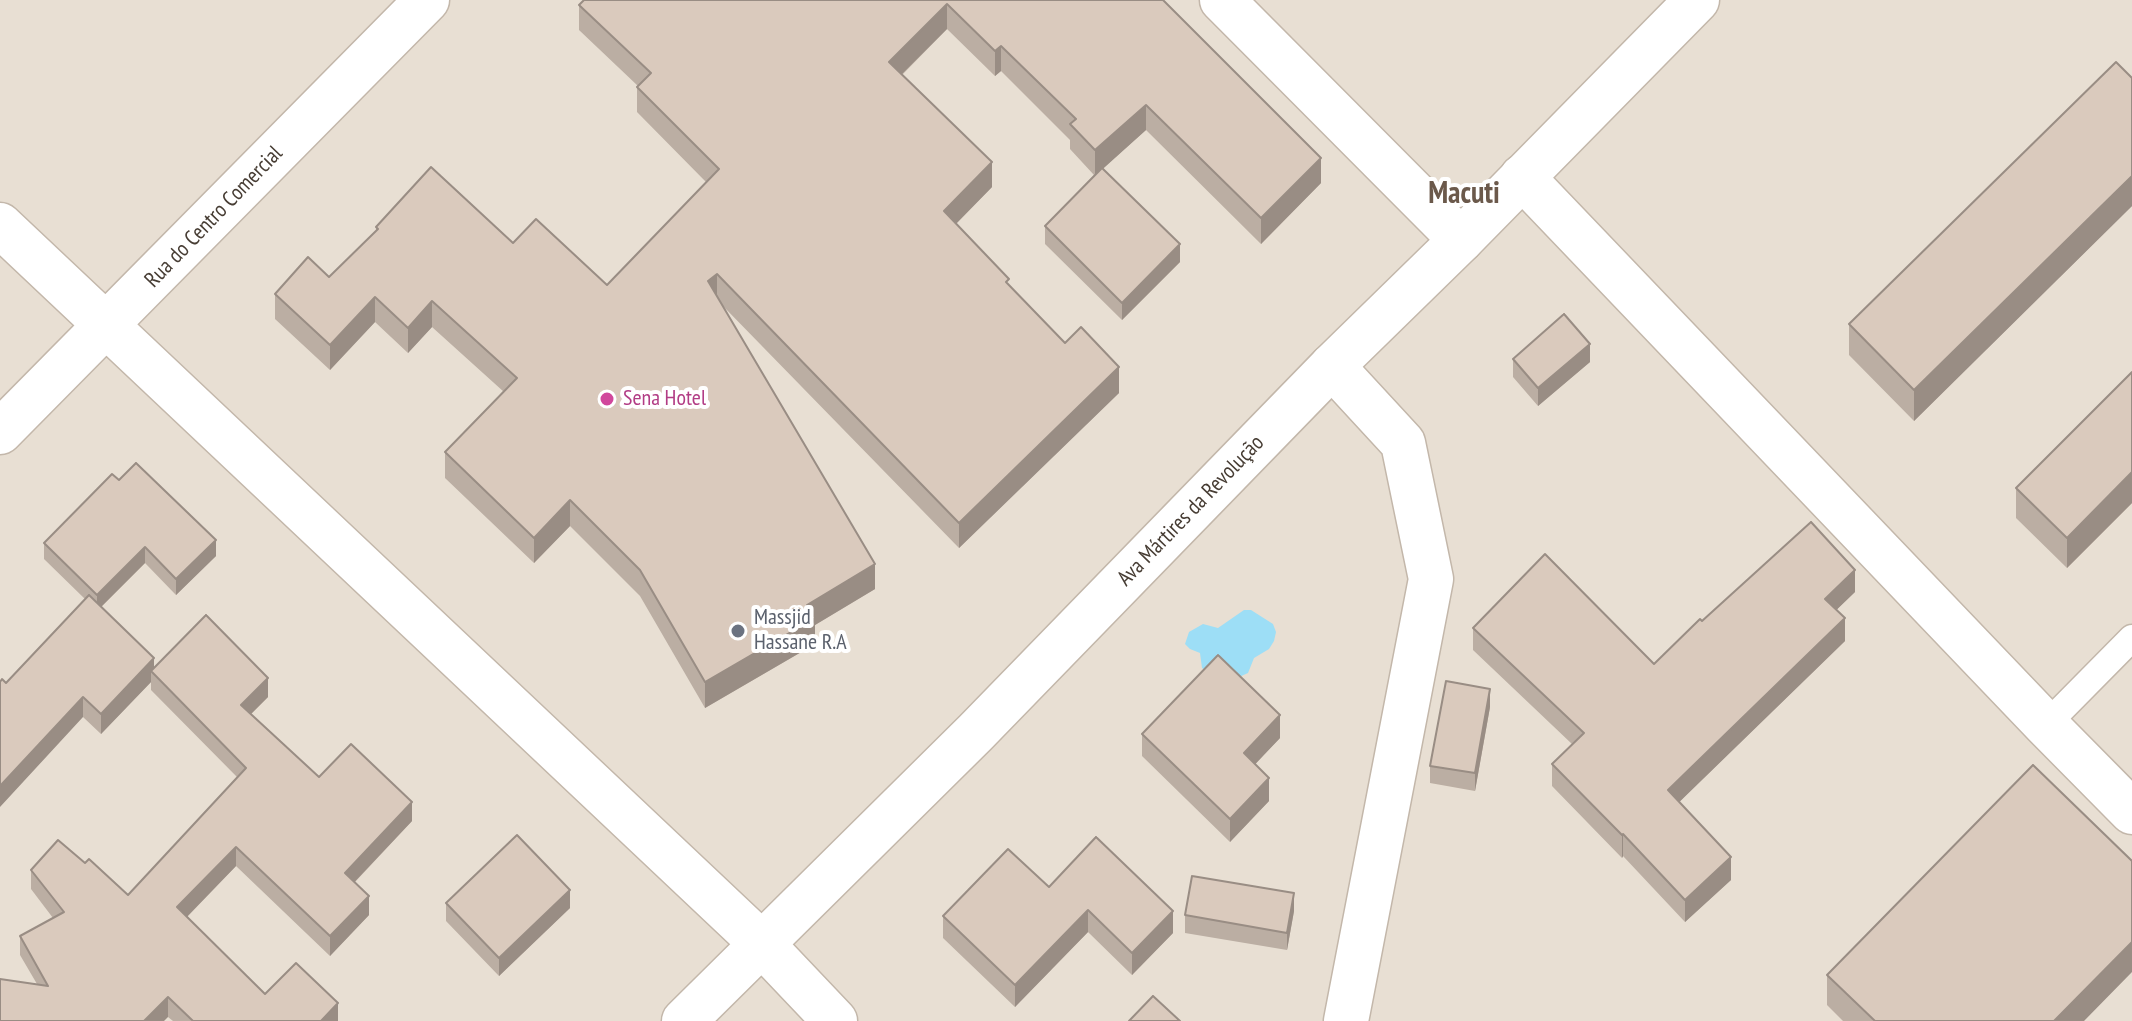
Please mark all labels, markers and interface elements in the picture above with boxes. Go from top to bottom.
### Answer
street label: Rua do Centro Comercial [140,141,288,293]
district label: Macuti [1428,176,1500,212]
place label: Sena Hotel [623,386,706,412]
marker: Sena Hotel [598,390,616,408]
street label: Ava Mártires da Revolução [1112,430,1270,592]
place label: Massjid Hassane R.A [754,605,847,656]
marker: Massjid Hassane R.A [729,622,747,640]

